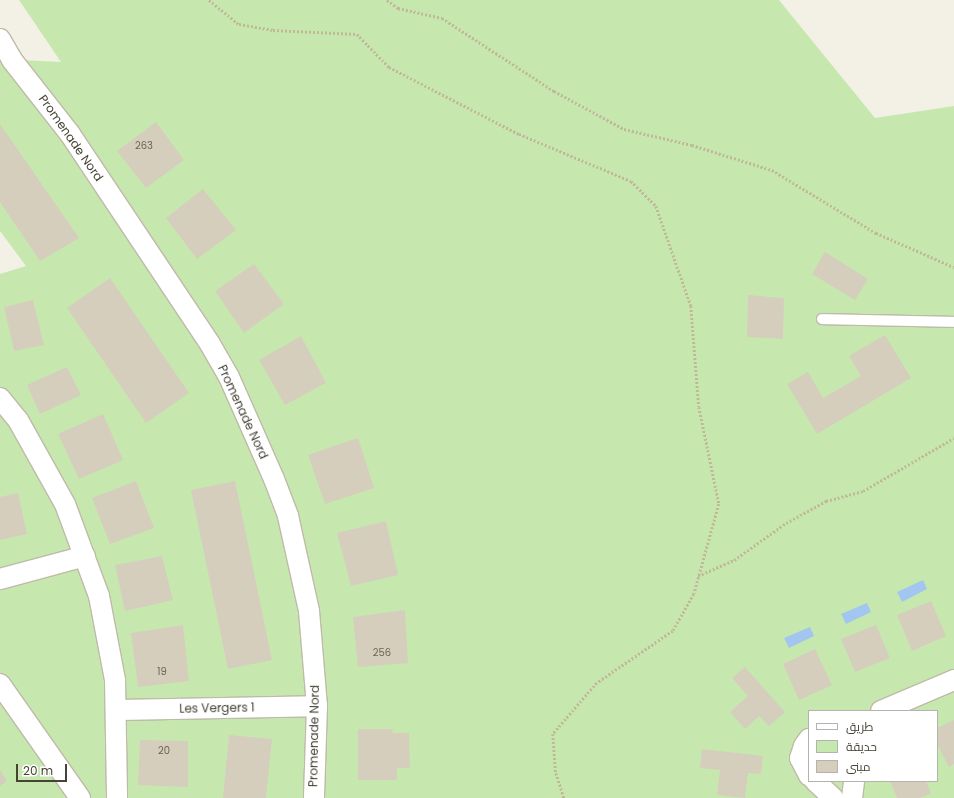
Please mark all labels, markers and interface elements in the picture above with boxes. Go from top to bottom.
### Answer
street label: Promenade Nord [36,92,106,184]
house number: 263 [135,140,153,152]
street label: Promenade Nord [215,363,271,461]
house number: 256 [373,647,391,659]
house number: 19 [157,666,167,678]
street label: Promenade Nord [306,685,322,787]
street label: Les Vergers 1 [179,700,255,716]
legend [808,710,938,782]
text: طريق [846,718,873,735]
text: حديقة [846,738,877,755]
house number: 20 [158,745,170,757]
scale bar [18,756,69,782]
text: مبنى [846,758,871,775]
text: 20 m [23,762,53,779]

